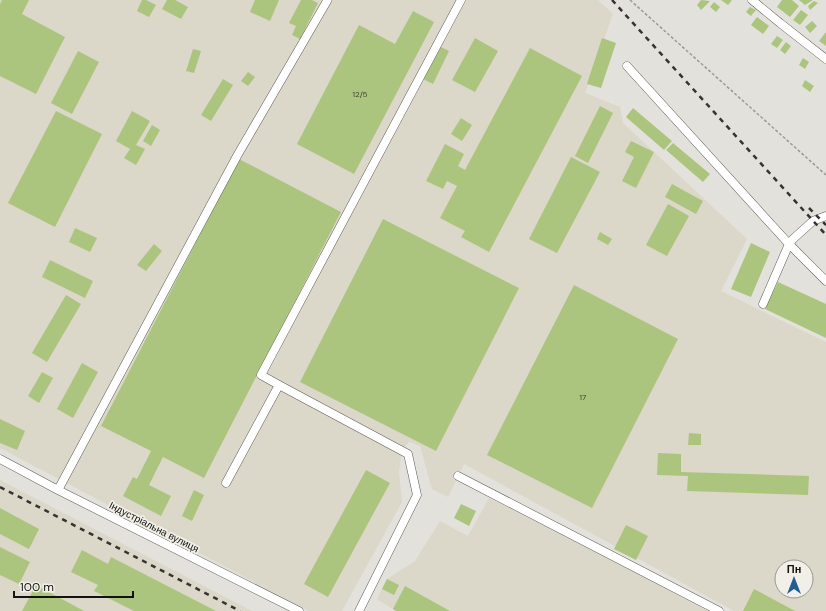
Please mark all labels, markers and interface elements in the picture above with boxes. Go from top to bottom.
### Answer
house number: 12/5 [353,89,368,99]
house number: 17 [580,392,586,402]
street label: Індустріальна вулиця [107,499,201,555]
north arrow [774,559,814,599]
text: Пн [787,562,801,576]
scale bar [14,573,133,599]
text: 100 m [20,579,54,595]

